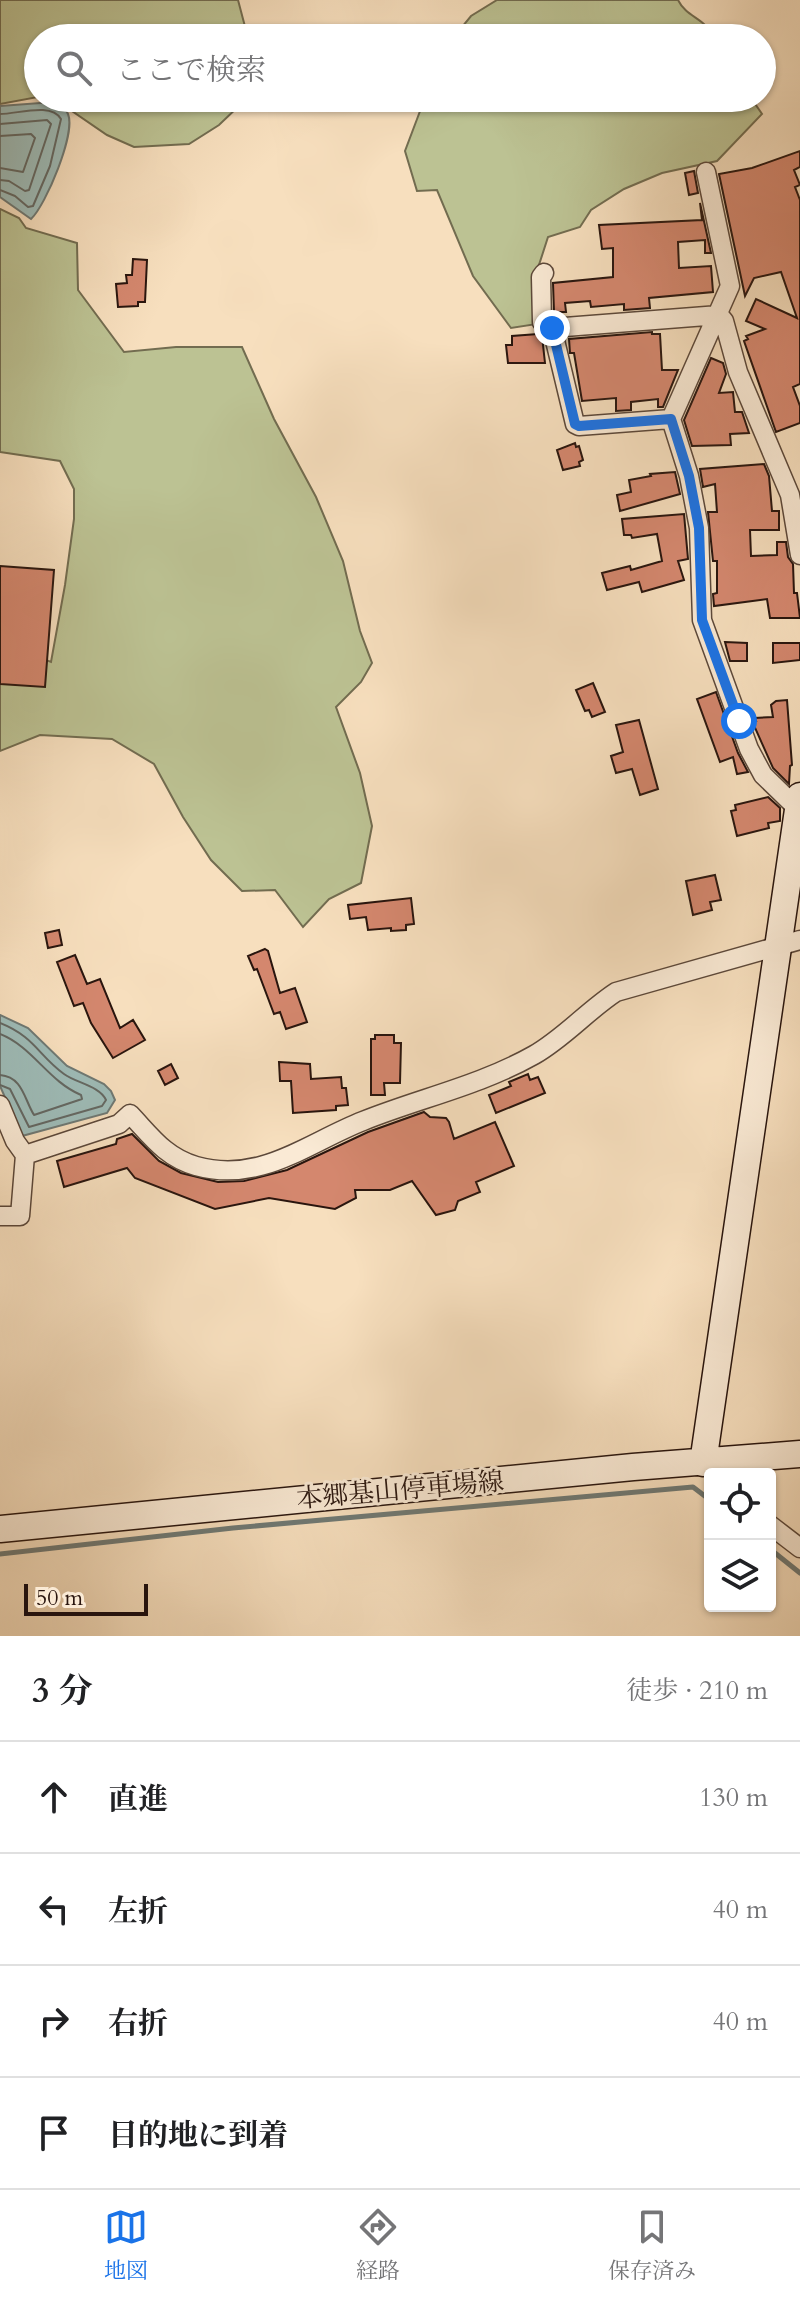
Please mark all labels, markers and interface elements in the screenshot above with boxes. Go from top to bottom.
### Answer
search box [24,24,776,112]
icon: search [52,46,96,90]
text: ここで検索 [116,50,266,91]
route end [534,310,570,346]
route start [721,703,757,739]
street label: 本郷基山停車場線 [295,1464,505,1516]
map controls [704,1468,776,1612]
button: locate [704,1468,776,1540]
button: layers [704,1540,776,1612]
scale bar [24,1580,148,1616]
text: 50 m [36,1583,83,1613]
text: 3 分 [32,1668,93,1714]
text: 徒歩 · 210 m [627,1673,768,1708]
icon: ahead [32,1775,76,1819]
text: 直進 [108,1779,168,1820]
text: 130 m [699,1780,768,1815]
icon: left [32,1887,76,1931]
text: 左折 [108,1891,168,1932]
text: 40 m [712,1892,768,1927]
icon: right [32,1999,76,2043]
text: 右折 [108,2003,168,2044]
text: 40 m [712,2004,768,2039]
icon: arrive [32,2111,76,2155]
text: 目的地に到着 [108,2115,288,2156]
tab: 地図 [104,2205,148,2286]
tab: 経路 [356,2205,400,2286]
tab: 保存済み [608,2205,696,2286]

